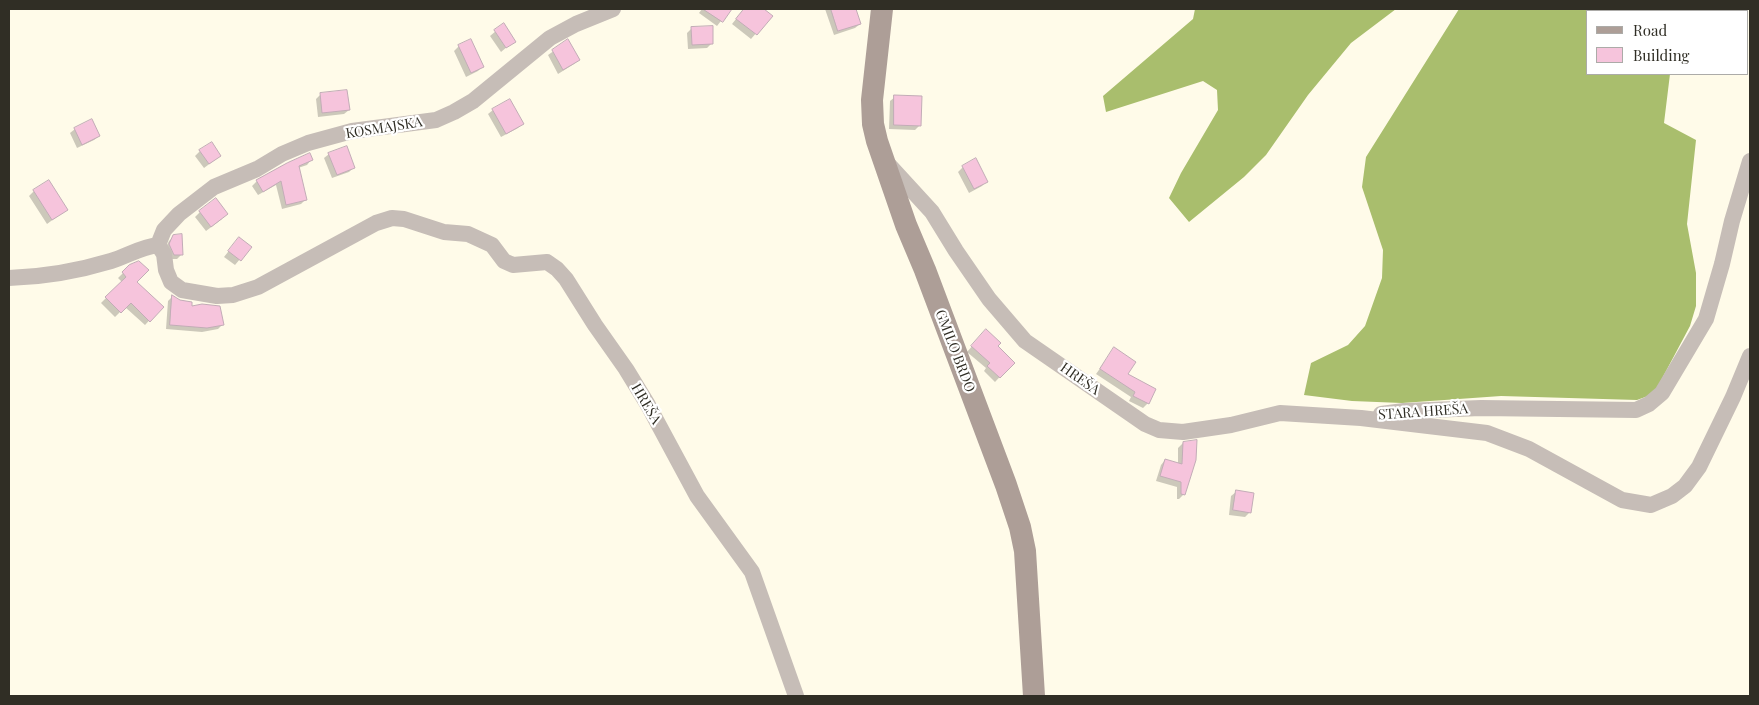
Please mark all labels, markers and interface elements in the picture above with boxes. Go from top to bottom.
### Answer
legend [1586,10,1749,75]
text: Road [1633,20,1667,40]
text: Building [1633,45,1689,65]
street label: KOSMAJSKA [344,114,424,142]
street label: GMILO BRDO [932,307,978,395]
street label: HREŠA [1057,359,1103,399]
street label: HREŠA [628,381,664,427]
street label: STARA HREŠA [1378,400,1468,424]

